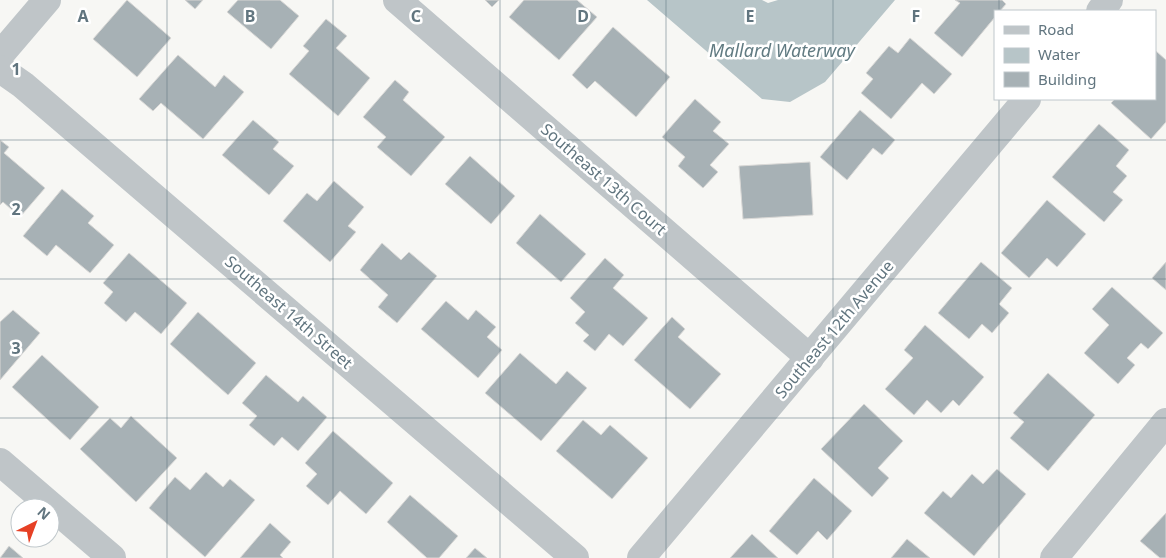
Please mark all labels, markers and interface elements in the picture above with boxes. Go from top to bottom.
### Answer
text: A [77,5,89,27]
text: B [245,5,255,27]
text: C [411,5,421,27]
text: D [577,5,589,27]
text: E [746,5,755,27]
text: F [912,5,920,27]
legend [994,10,1156,100]
text: Road [1038,19,1074,39]
water label: Mallard Waterway [709,38,856,62]
text: Water [1038,44,1080,64]
text: 1 [11,58,21,80]
text: Building [1038,69,1096,89]
street label: Southeast 13th Court [536,118,672,240]
text: 2 [11,198,21,220]
street label: Southeast 14th Street [220,250,358,374]
street label: Southeast 12th Avenue [770,255,898,403]
text: 3 [11,337,21,359]
north arrow [10,498,60,548]
text: N [33,502,55,524]

